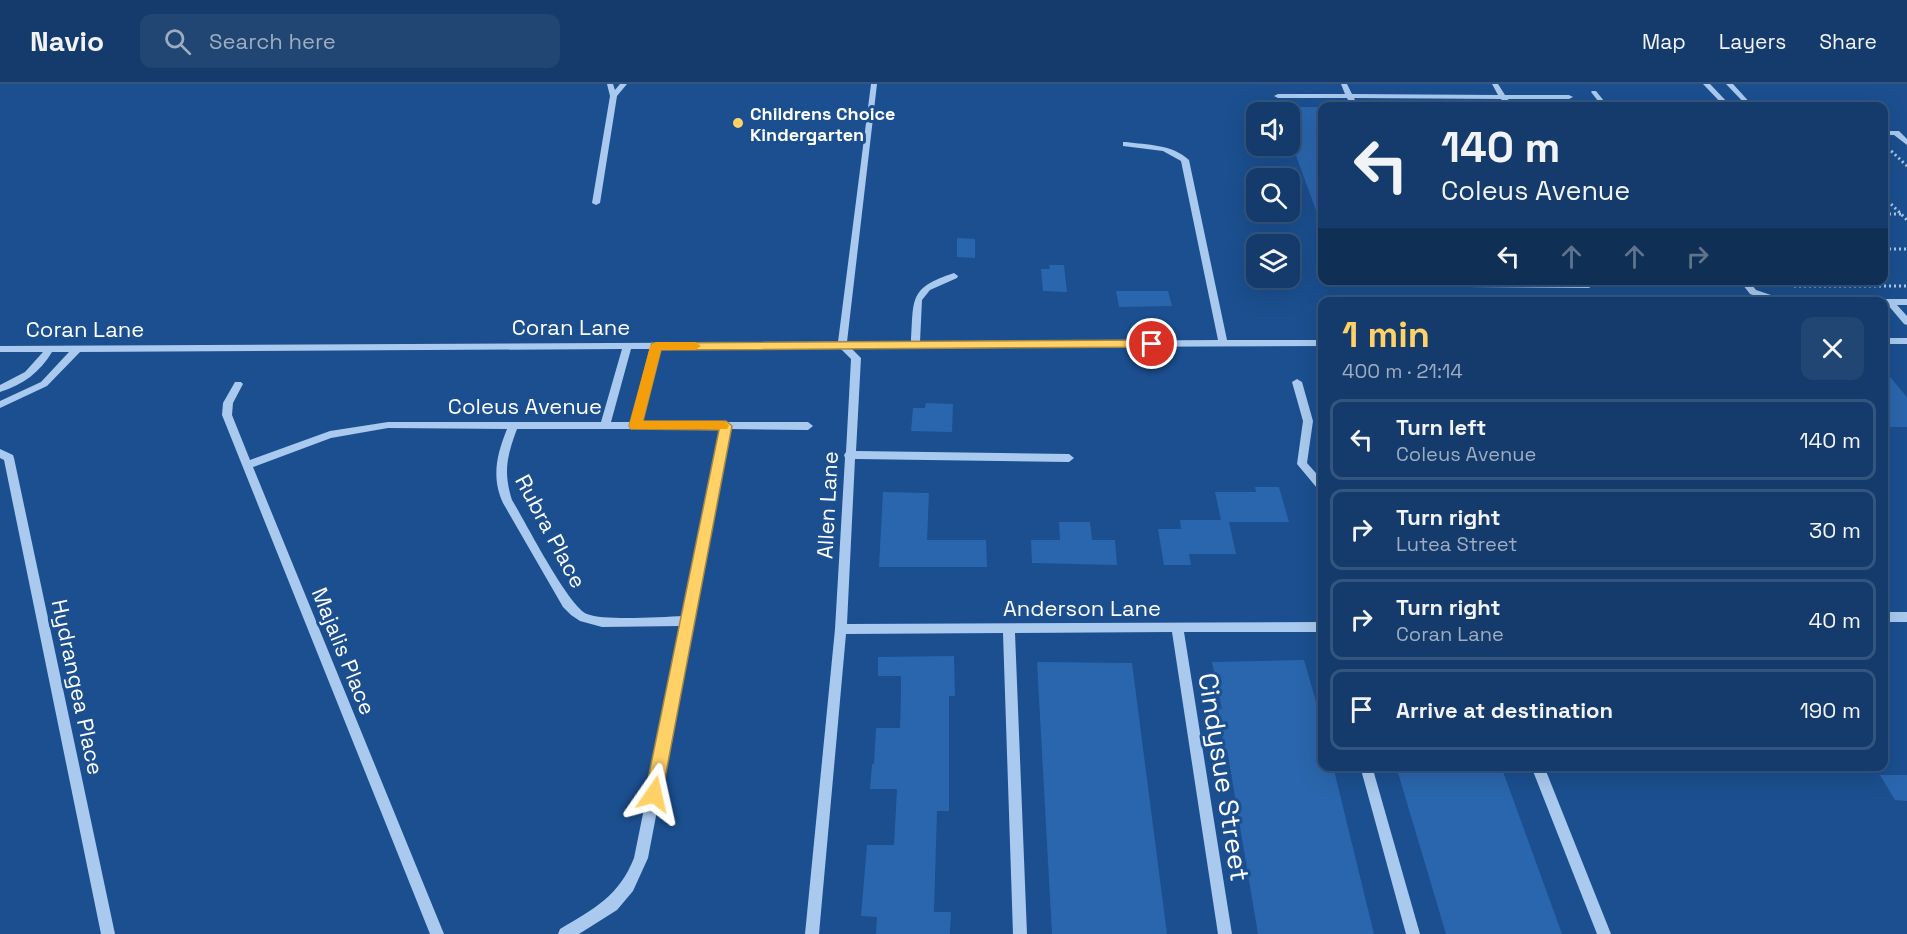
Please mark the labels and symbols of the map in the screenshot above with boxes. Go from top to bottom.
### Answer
place label: Childrens Choice Kindergarten [750,102,895,146]
marker: Childrens Choice Kindergarten [731,116,745,130]
street label: Coran Lane [512,313,630,341]
street label: Coran Lane [26,315,144,343]
pin [1126,318,1177,369]
street label: Coleus Avenue [448,392,602,420]
street label: Allen Lane [810,450,844,560]
street label: Rubra Place [509,469,593,593]
street label: Majalis Place [306,583,382,719]
street label: Anderson Lane [1003,594,1161,622]
street label: Hydrangea Place [46,597,110,777]
street label: Cindysue Street [1190,670,1258,884]
position arrow [622,762,686,826]

